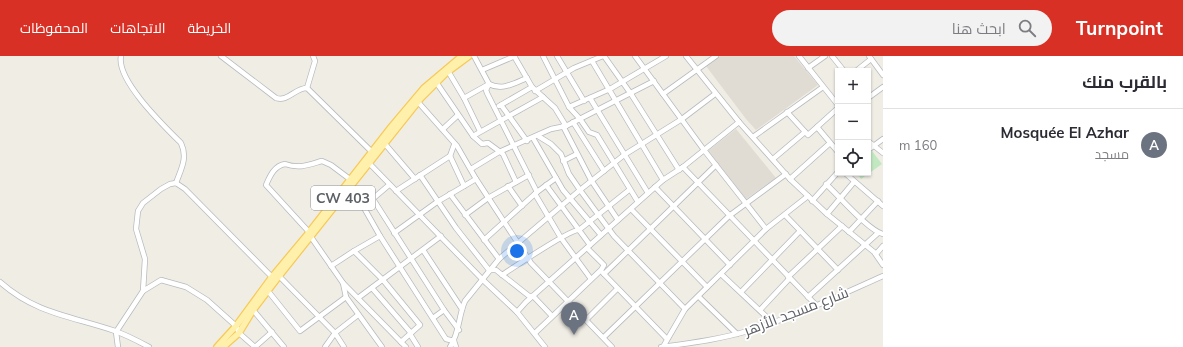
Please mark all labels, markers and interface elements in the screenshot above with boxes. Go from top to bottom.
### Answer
search box [772,10,1052,46]
text: Turnpoint [1076,16,1163,40]
icon: search [1016,17,1038,39]
text: المحفوظات [20,19,88,37]
text: الاتجاهات [110,19,166,37]
text: الخريطة [188,19,231,37]
text: ابحث هنا [952,19,1006,38]
map controls [835,68,871,176]
button: + [835,68,871,104]
text: بالقرب منك [1082,71,1167,92]
button: − [835,104,871,140]
text: Mosquée El Azhar [1000,123,1129,142]
text: 160 m [899,137,937,153]
text: A [1149,137,1159,153]
button: locate [835,140,871,176]
text: مسجد [1095,146,1129,162]
road number: CW 403 [311,186,375,210]
your location [507,241,527,261]
street label: شارع مسجد الأزهر [740,282,852,342]
pin: A [561,302,587,335]

